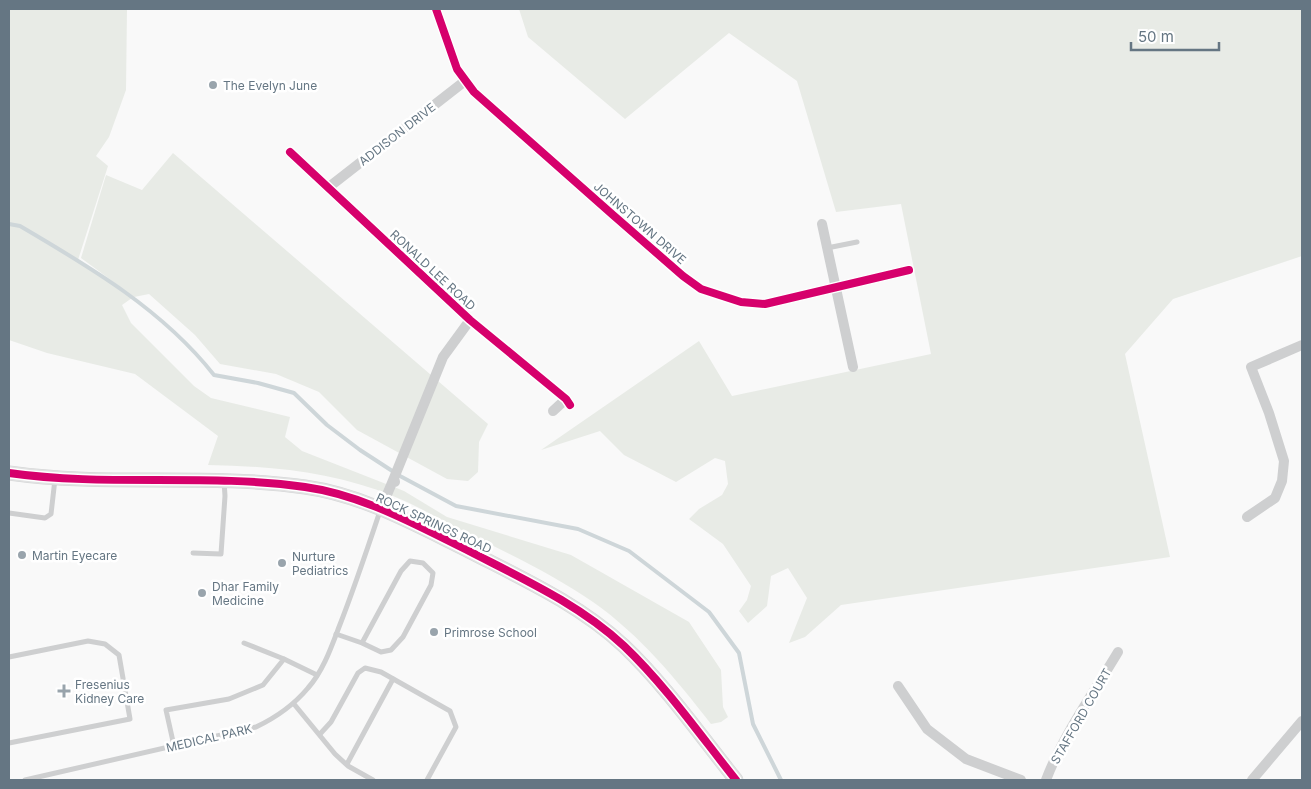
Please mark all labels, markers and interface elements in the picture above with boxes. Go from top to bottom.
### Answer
scale bar [1131,20,1218,52]
text: 50 m [1138,27,1174,46]
place label: The Evelyn June [223,78,317,93]
marker: The Evelyn June [207,79,219,91]
street label: ADDISON DRIVE [356,99,438,169]
street label: JOHNSTOWN DRIVE [591,179,689,267]
street label: RONALD LEE ROAD [387,227,479,313]
street label: ROCK SPRINGS ROAD [374,490,494,556]
place label: Martin Eyecare [32,548,117,563]
marker: Martin Eyecare [16,549,28,561]
place label: Nurture Pediatrics [292,549,348,578]
marker: Nurture Pediatrics [276,557,288,569]
place label: Dhar Family Medicine [212,579,279,608]
marker: Dhar Family Medicine [196,587,208,599]
place label: Primrose School [444,625,537,640]
marker: Primrose School [428,626,440,638]
street label: STAFFORD COURT [1047,665,1115,767]
place label: Fresenius Kidney Care [75,677,144,706]
marker: Fresenius Kidney Care [57,684,71,698]
street label: MEDICAL PARK [165,721,253,755]

